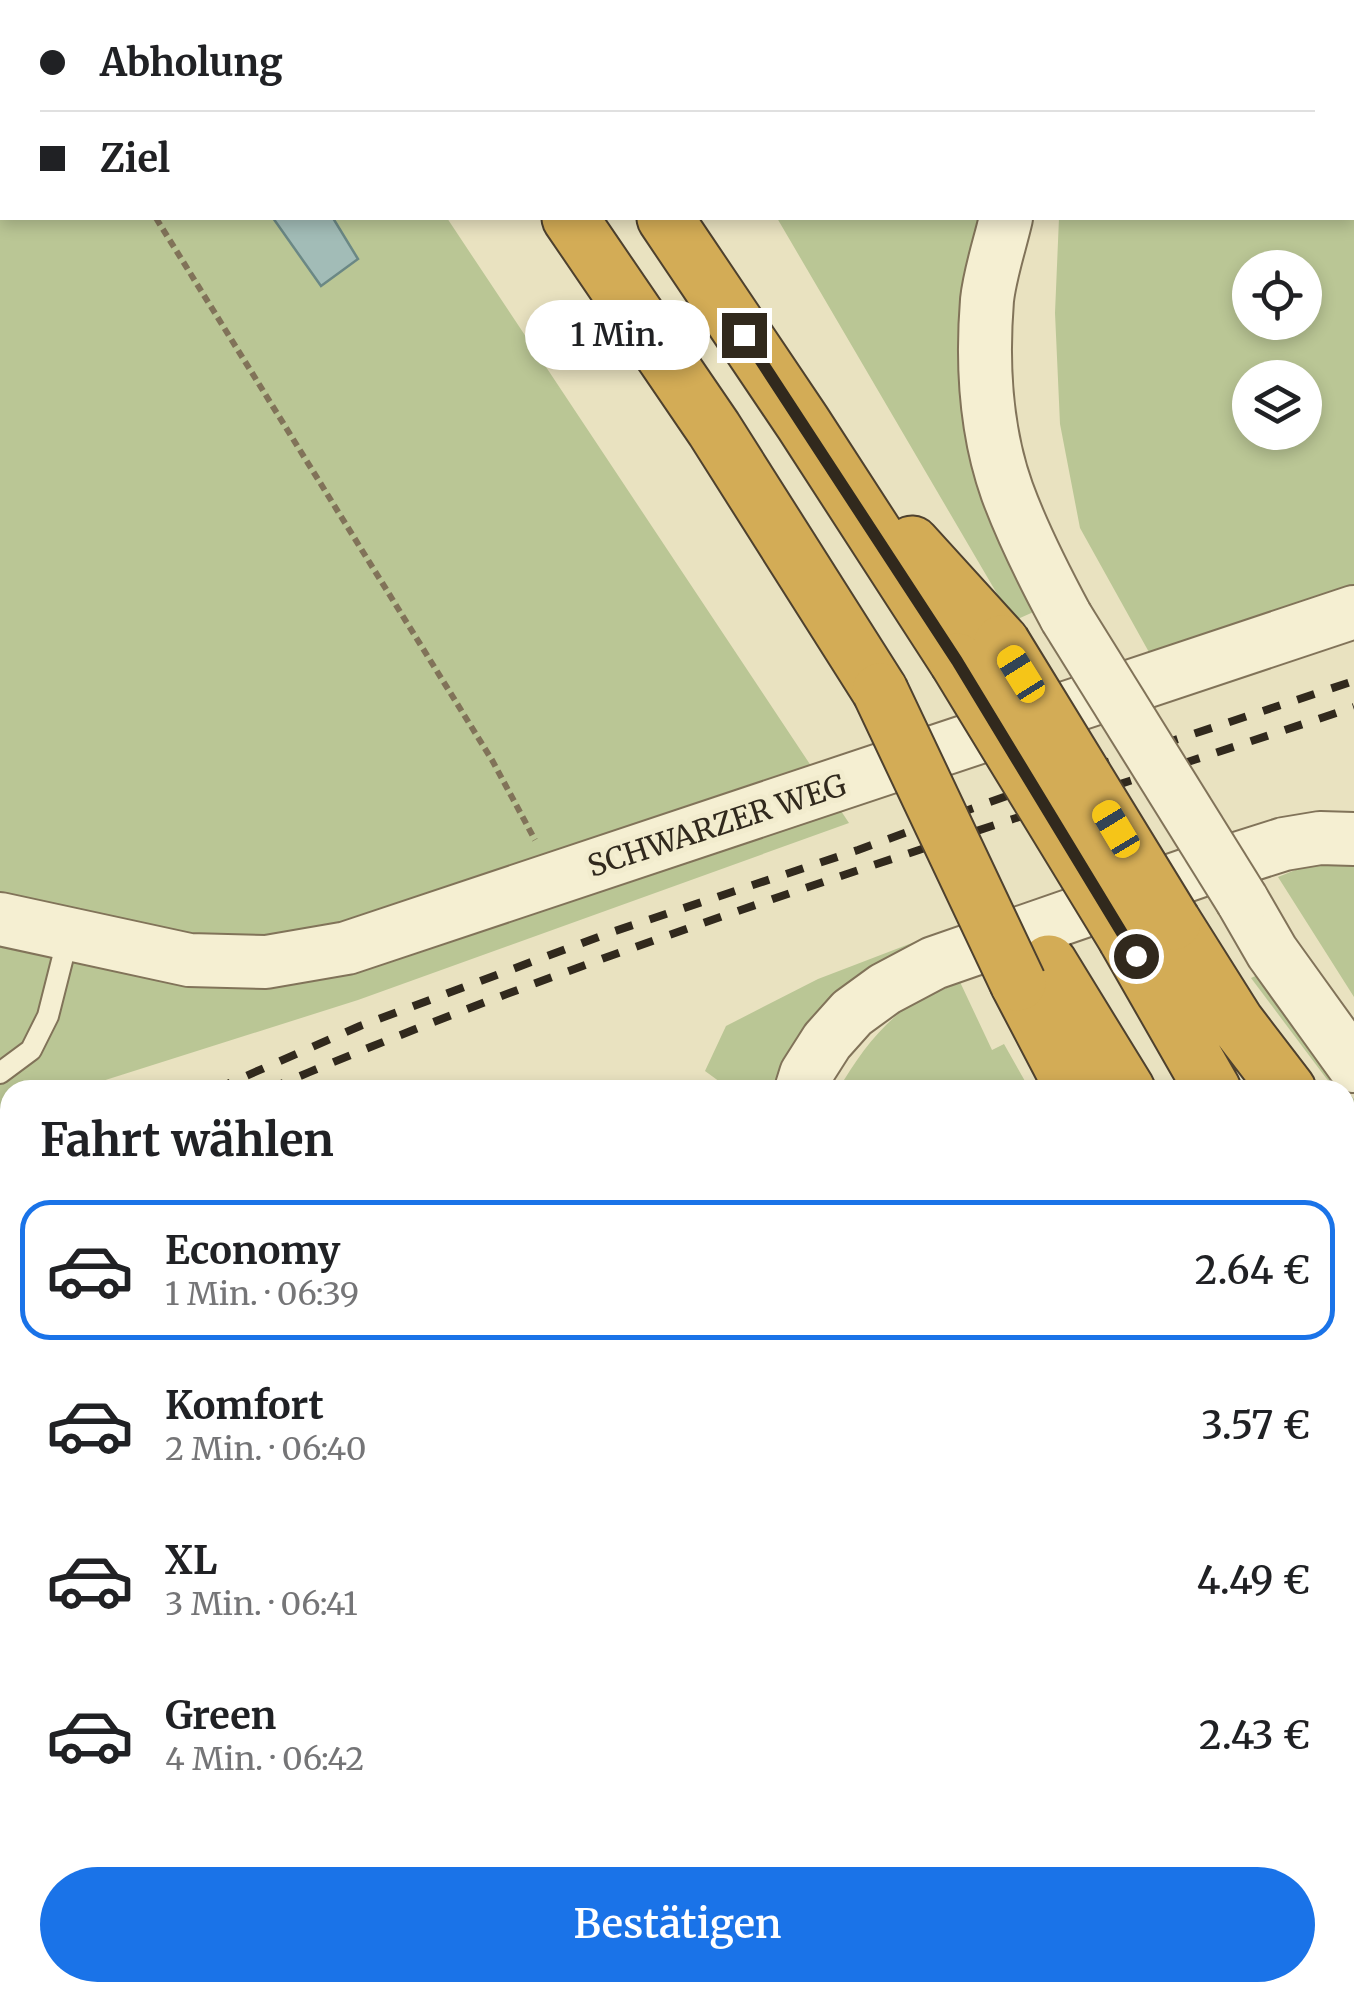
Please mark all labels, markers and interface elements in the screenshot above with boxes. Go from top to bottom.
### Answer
text: Abholung [100,39,283,86]
text: Ziel [100,135,170,182]
map controls [1232,250,1322,450]
button: locate [1232,250,1322,340]
callout: 1 Min. [524,300,709,370]
route end [722,313,767,358]
text: 1 Min. [570,315,665,355]
button: layers [1232,360,1322,450]
car [992,641,1050,707]
street label: SCHWARZER WEG [583,765,851,885]
car [1088,796,1144,862]
route start [1114,934,1159,979]
text: Fahrt wählen [40,1112,334,1168]
icon: car [45,1225,135,1315]
text: Economy [165,1227,340,1274]
text: 2.64 € [1195,1247,1310,1294]
text: 1 Min. · 06:39 [165,1274,359,1314]
icon: car [45,1380,135,1470]
text: Komfort [165,1382,324,1429]
text: 3.57 € [1201,1402,1310,1449]
text: 2 Min. · 06:40 [165,1429,366,1469]
icon: car [45,1535,135,1625]
text: XL [165,1537,217,1584]
text: 4.49 € [1197,1557,1310,1604]
text: 3 Min. · 06:41 [165,1584,358,1624]
icon: car [45,1690,135,1780]
text: Green [165,1692,276,1739]
text: 2.43 € [1199,1712,1310,1759]
text: 4 Min. · 06:42 [165,1739,364,1779]
button: Bestätigen [40,1867,1315,1982]

